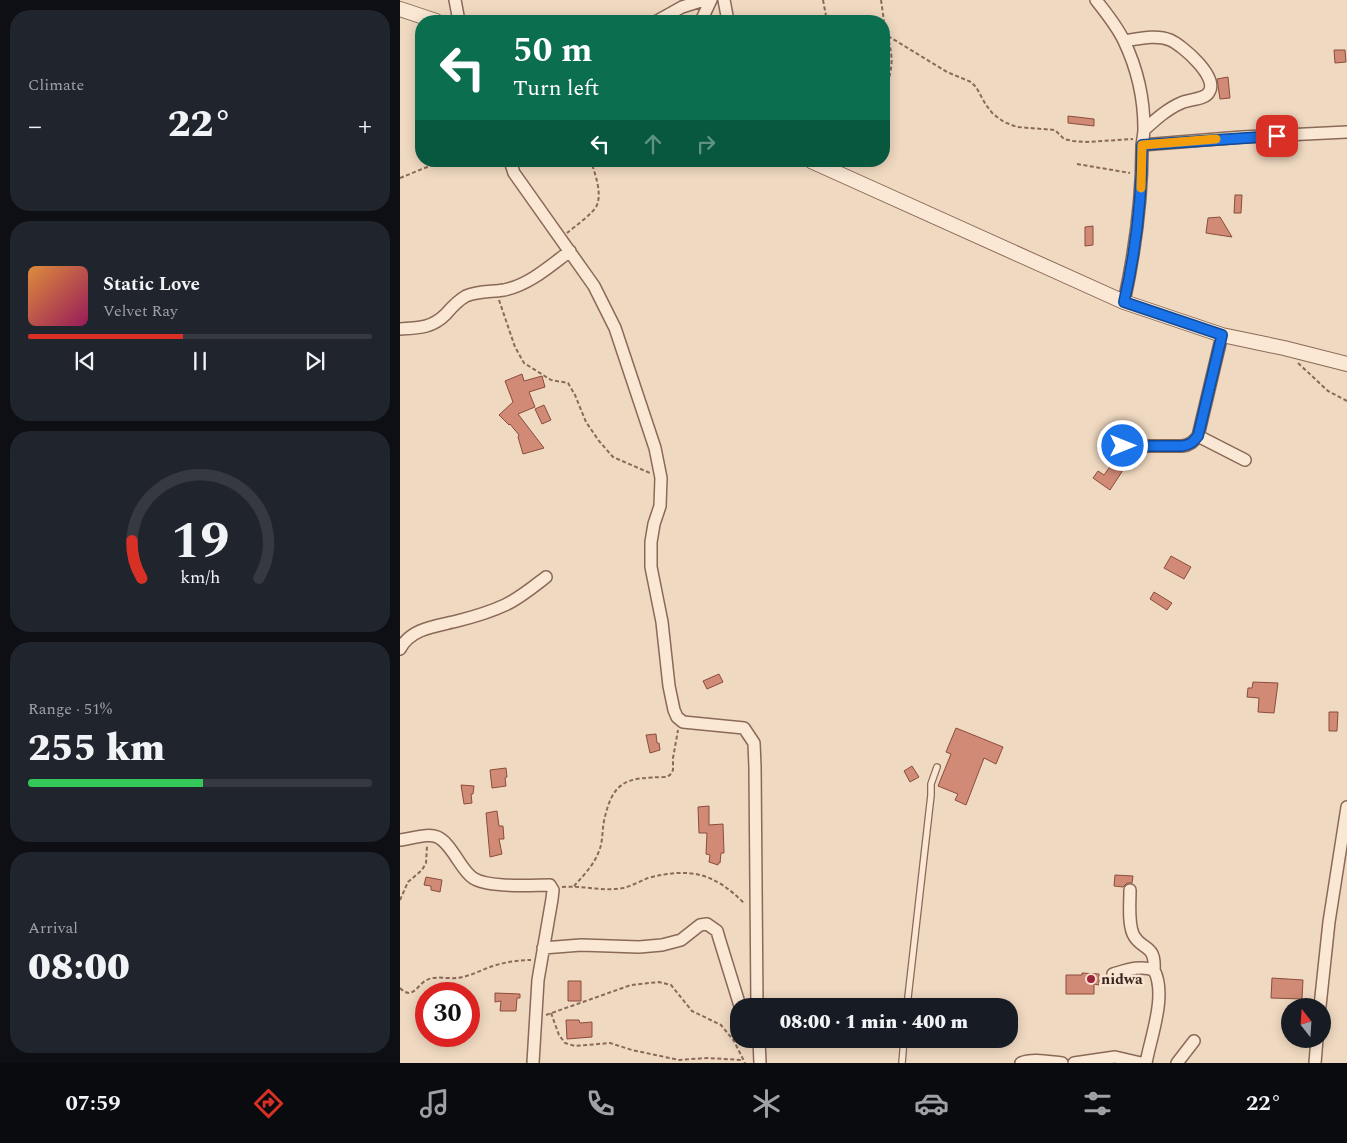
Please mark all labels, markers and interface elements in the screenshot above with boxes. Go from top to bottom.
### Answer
text: 50 m [513,24,593,77]
icon: left [430,35,495,100]
text: Turn left [513,72,599,105]
text: Climate [28,73,84,97]
text: 22° [168,96,232,154]
text: − [28,105,42,148]
text: + [358,105,372,148]
pin [1256,115,1298,157]
icon: arrive [1263,122,1291,150]
icon: left [586,130,614,158]
icon: ahead [639,130,667,158]
icon: right [692,130,720,158]
text: Static Love [103,270,200,299]
text: Velvet Ray [103,299,178,323]
icon: previous [71,347,99,375]
icon: pause [186,347,214,375]
icon: next [301,347,329,375]
position arrow [1096,419,1148,471]
text: 19 [171,502,229,581]
text: km/h [180,564,220,591]
text: Range · 51% [28,697,112,721]
text: 255 km [28,720,165,778]
text: Arrival [28,916,78,940]
text: 08:00 [28,939,130,997]
place label: nidwa [1101,968,1143,991]
marker: nidwa [1085,973,1097,985]
speed limit sign: 30 [415,982,480,1047]
north arrow [1281,998,1331,1048]
map controls [1281,998,1331,1048]
text: 08:00 · 1 min · 400 m [780,1008,968,1037]
icon: directions [251,1086,286,1121]
icon: music [417,1086,452,1121]
icon: phone [583,1086,618,1121]
icon: climate [749,1086,784,1121]
icon: car [914,1086,949,1121]
icon: filters [1080,1086,1115,1121]
text: 07:59 [65,1087,121,1120]
text: 22° [1246,1087,1282,1120]

